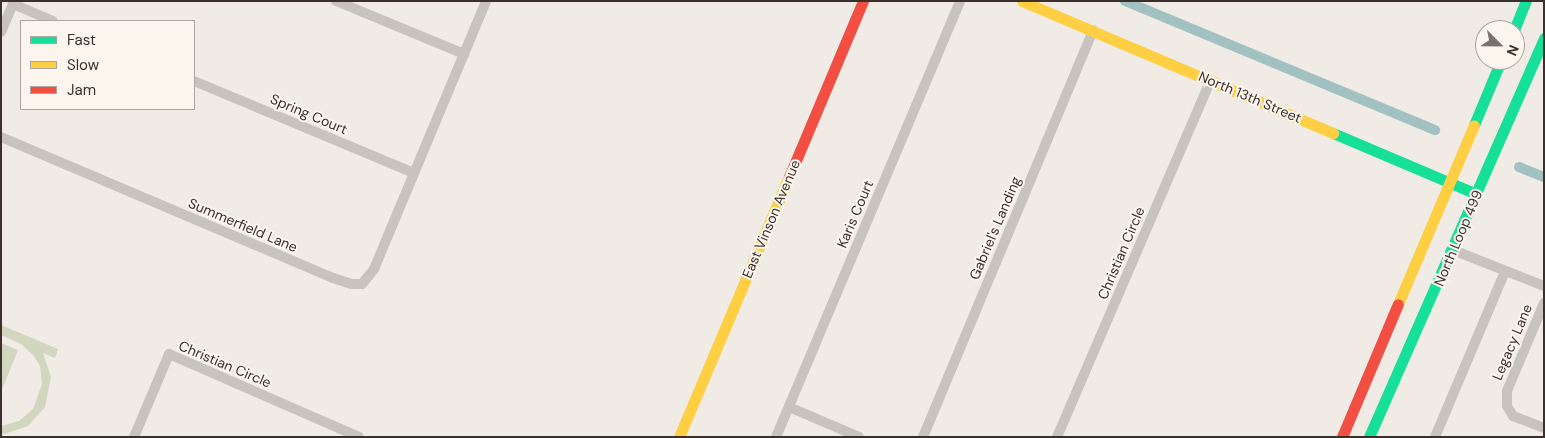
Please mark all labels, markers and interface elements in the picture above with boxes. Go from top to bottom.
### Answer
legend [20,20,195,110]
north arrow [1475,20,1525,70]
text: Fast [67,30,96,50]
text: N [1503,42,1523,59]
text: Slow [67,55,99,75]
street label: North 13th Street [1196,68,1304,126]
text: Jam [67,80,96,100]
street label: Spring Court [268,90,350,138]
street label: East Vinson Avenue [738,157,804,281]
street label: Gabriel's Landing [966,174,1024,282]
street label: Karis Court [833,178,877,250]
street label: North Loop 499 [1430,187,1486,289]
street label: Summerfield Lane [186,194,300,256]
street label: Christian Circle [1094,204,1148,302]
street label: Legacy Lane [1488,301,1536,383]
street label: Christian Circle [176,337,274,391]

